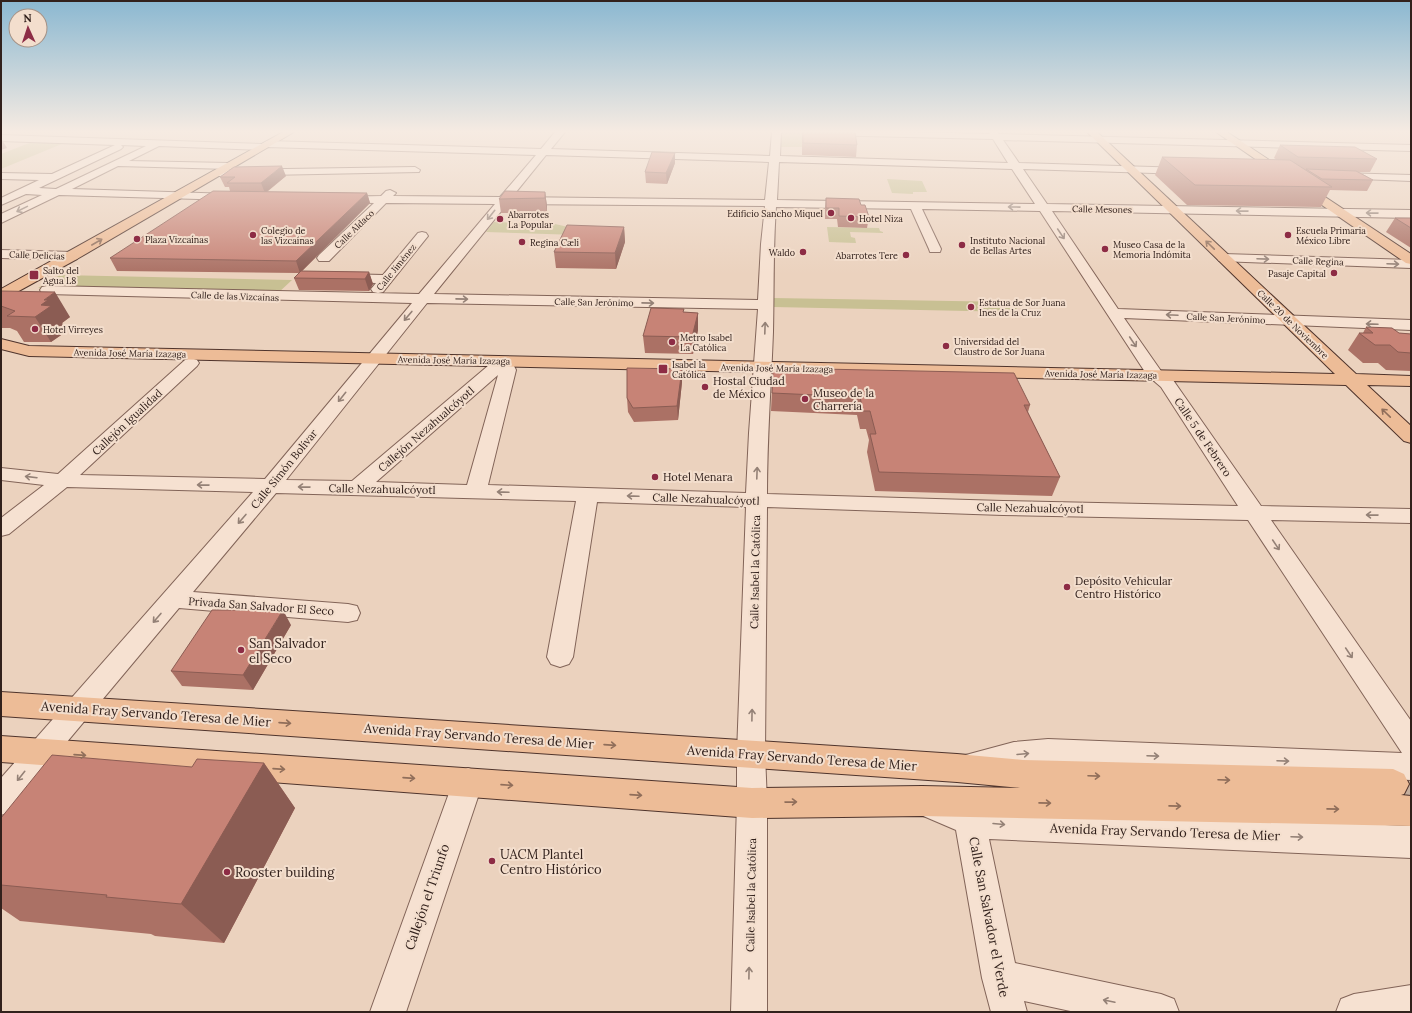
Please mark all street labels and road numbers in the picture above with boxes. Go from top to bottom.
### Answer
street label: Calle Mesones [1072,203,1132,215]
street label: Calle Aldaco [332,207,376,251]
street label: Calle Jiménez [374,241,418,293]
street label: Calle Delicias [9,249,65,261]
street label: Calle Regina [1292,255,1344,267]
street label: Calle 20 de Noviembre [1255,287,1331,361]
street label: Calle de las Vizcaínas [191,289,279,303]
street label: Calle San Jerónimo [554,296,634,308]
street label: Calle San Jerónimo [1186,310,1266,326]
street label: Avenida José María Izazaga [73,347,187,359]
street label: Avenida José María Izazaga [397,354,511,366]
street label: Avenida José María Izazaga [720,362,834,374]
street label: Avenida José María Izazaga [1044,368,1158,380]
street label: Callejón Nezahualcóyotl [375,383,477,475]
street label: Callejón Igualidad [89,386,165,458]
street label: Calle 5 de Febrero [1171,395,1235,479]
street label: Calle Simón Bolívar [248,426,321,512]
street label: Calle Nezahualcóyotl [328,481,436,497]
street label: Calle Nezahualcóyotl [652,490,760,508]
street label: Calle Nezahualcóyotl [976,500,1084,516]
street label: Calle Isabel la Católica [747,515,763,629]
street label: Privada San Salvador El Seco [188,594,334,618]
street label: Avenida Fray Servando Teresa de Mier [40,697,272,731]
street label: Avenida Fray Servando Teresa de Mier [363,719,595,753]
street label: Avenida Fray Servando Teresa de Mier [686,741,918,775]
street label: Avenida Fray Servando Teresa de Mier [1049,819,1281,845]
street label: Calle San Salvador el Verde [965,835,1013,999]
street label: Calle Isabel la Católica [743,838,759,952]
street label: Callejón el Triunfo [401,841,453,952]

